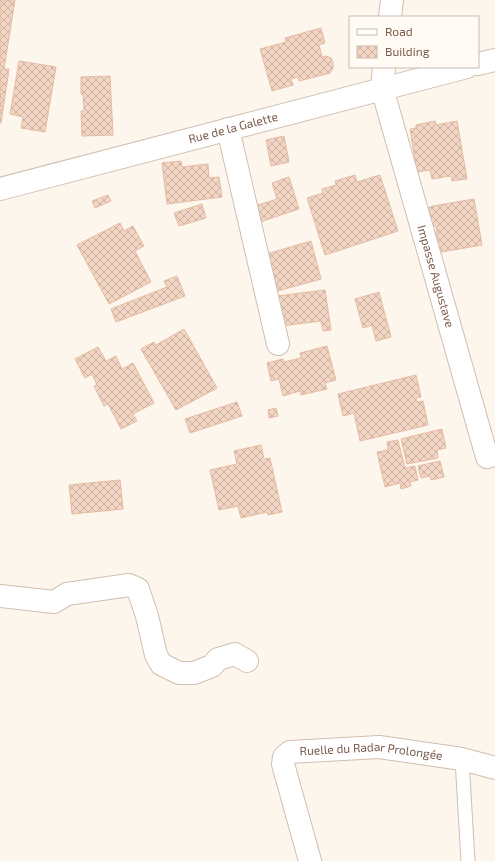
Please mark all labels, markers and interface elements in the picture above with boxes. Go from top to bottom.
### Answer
legend [349,16,479,68]
text: Road [385,24,413,38]
text: Building [385,44,430,58]
street label: Rue de la Galette [187,109,279,146]
street label: Impasse Augustave [415,223,458,329]
street label: Ruelle du Radar Prolongée [299,739,444,762]

